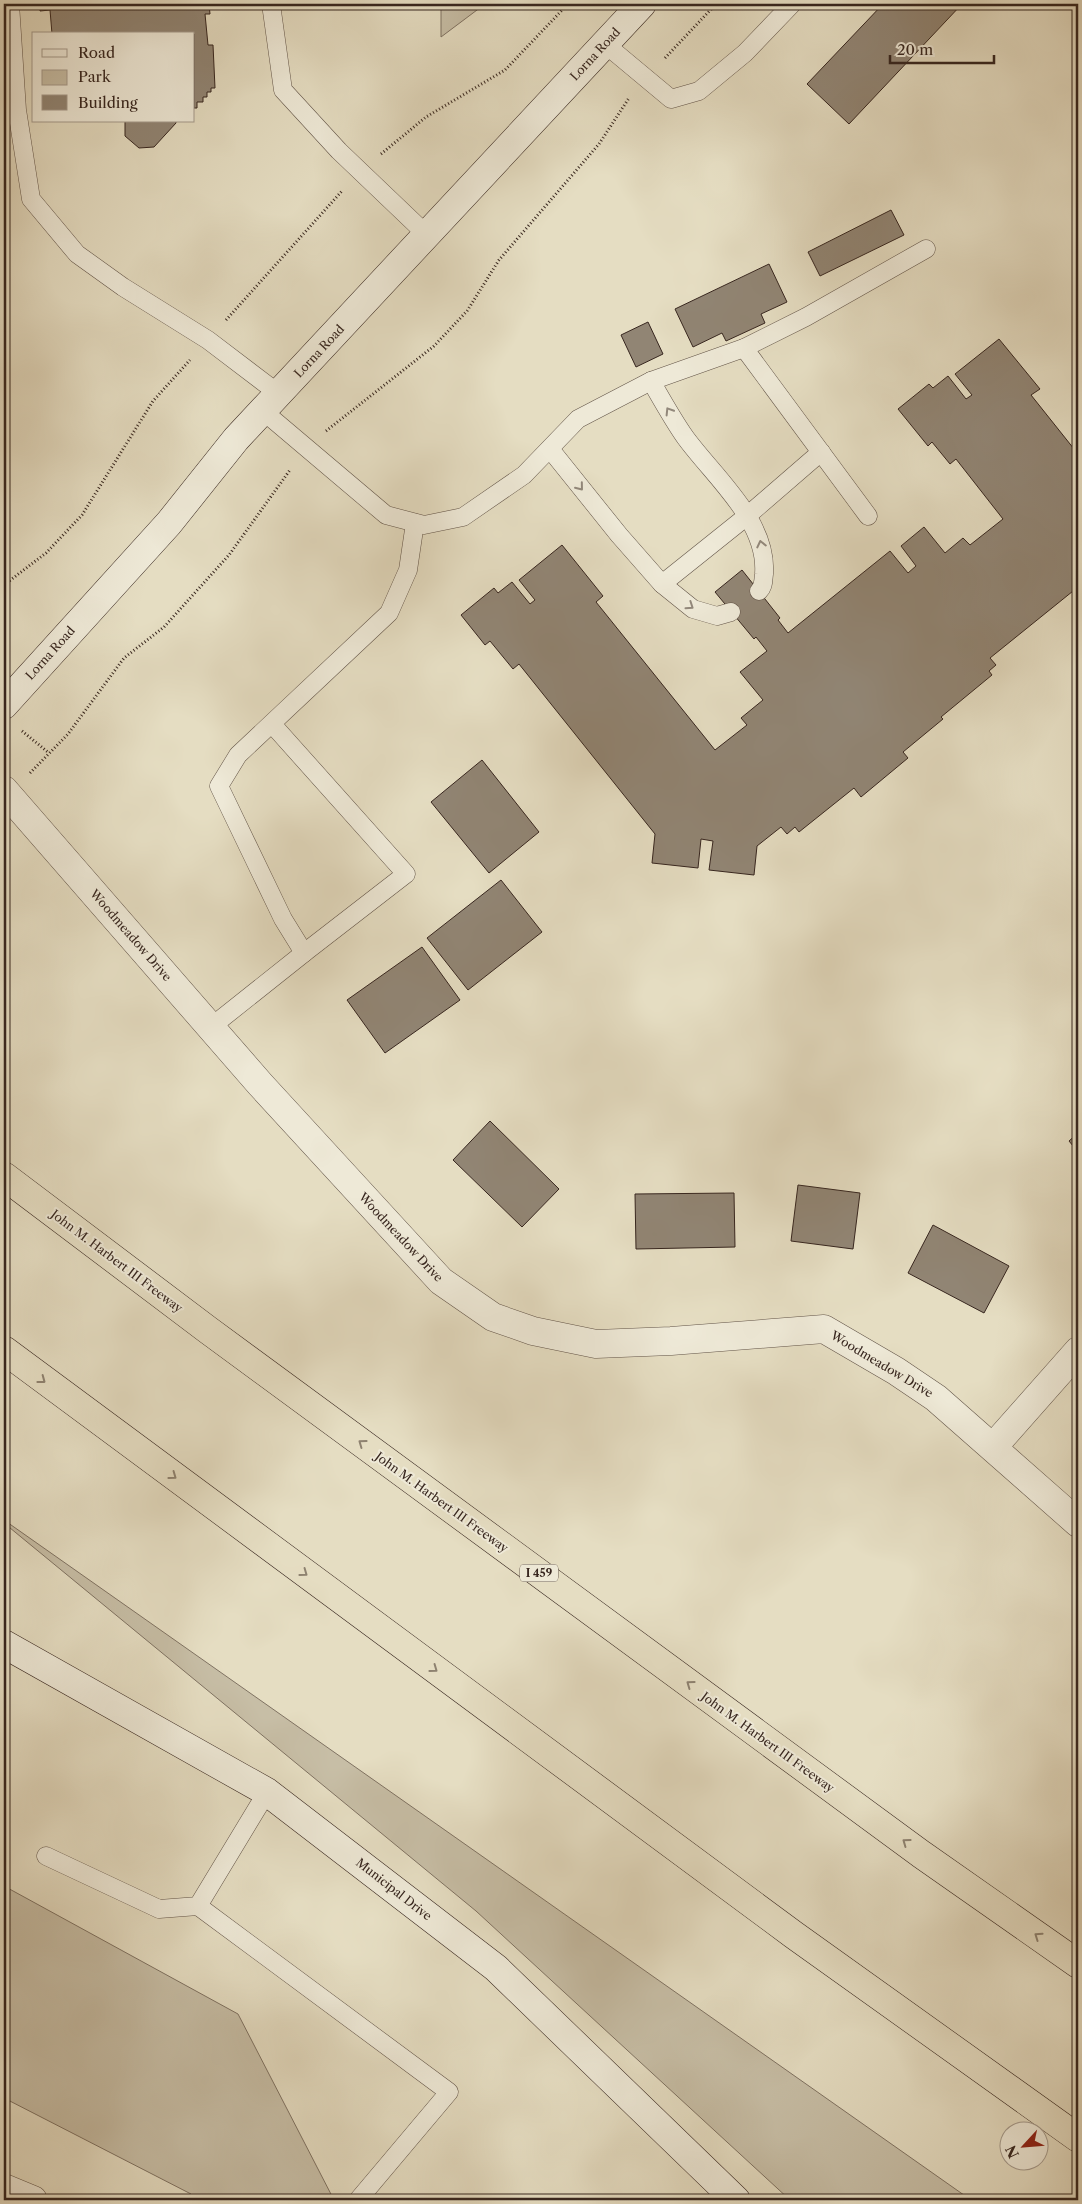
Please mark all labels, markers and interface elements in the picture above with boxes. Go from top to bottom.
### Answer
street label: Lorna Road [567,24,624,84]
legend [32,32,195,122]
scale bar [890,32,993,64]
text: 20 m [897,40,933,59]
text: Road [78,43,115,62]
text: Park [78,67,112,86]
text: Building [78,93,138,112]
street label: Lorna Road [291,321,348,381]
one-way arrow [666,408,676,417]
one-way arrow [575,481,583,490]
one-way arrow [756,540,767,549]
one-way arrow [685,599,694,609]
street label: Lorna Road [22,623,78,683]
street label: Woodmeadow Drive [86,885,175,984]
street label: Woodmeadow Drive [355,1189,446,1285]
street label: John M. Harbert III Freeway [47,1205,186,1316]
street label: Woodmeadow Drive [827,1327,936,1401]
one-way arrow [36,1374,45,1382]
one-way arrow [358,1440,368,1449]
street label: John M. Harbert III Freeway [371,1447,512,1556]
one-way arrow [167,1470,177,1479]
road number: I 459 [520,1565,558,1582]
one-way arrow [298,1567,308,1576]
one-way arrow [429,1663,438,1672]
one-way arrow [686,1681,696,1690]
street label: John M. Harbert III Freeway [697,1687,838,1796]
one-way arrow [903,1840,912,1848]
street label: Municipal Drive [353,1855,435,1923]
one-way arrow [1035,1933,1044,1942]
north arrow [1000,2122,1050,2172]
text: N [1002,2142,1023,2161]

